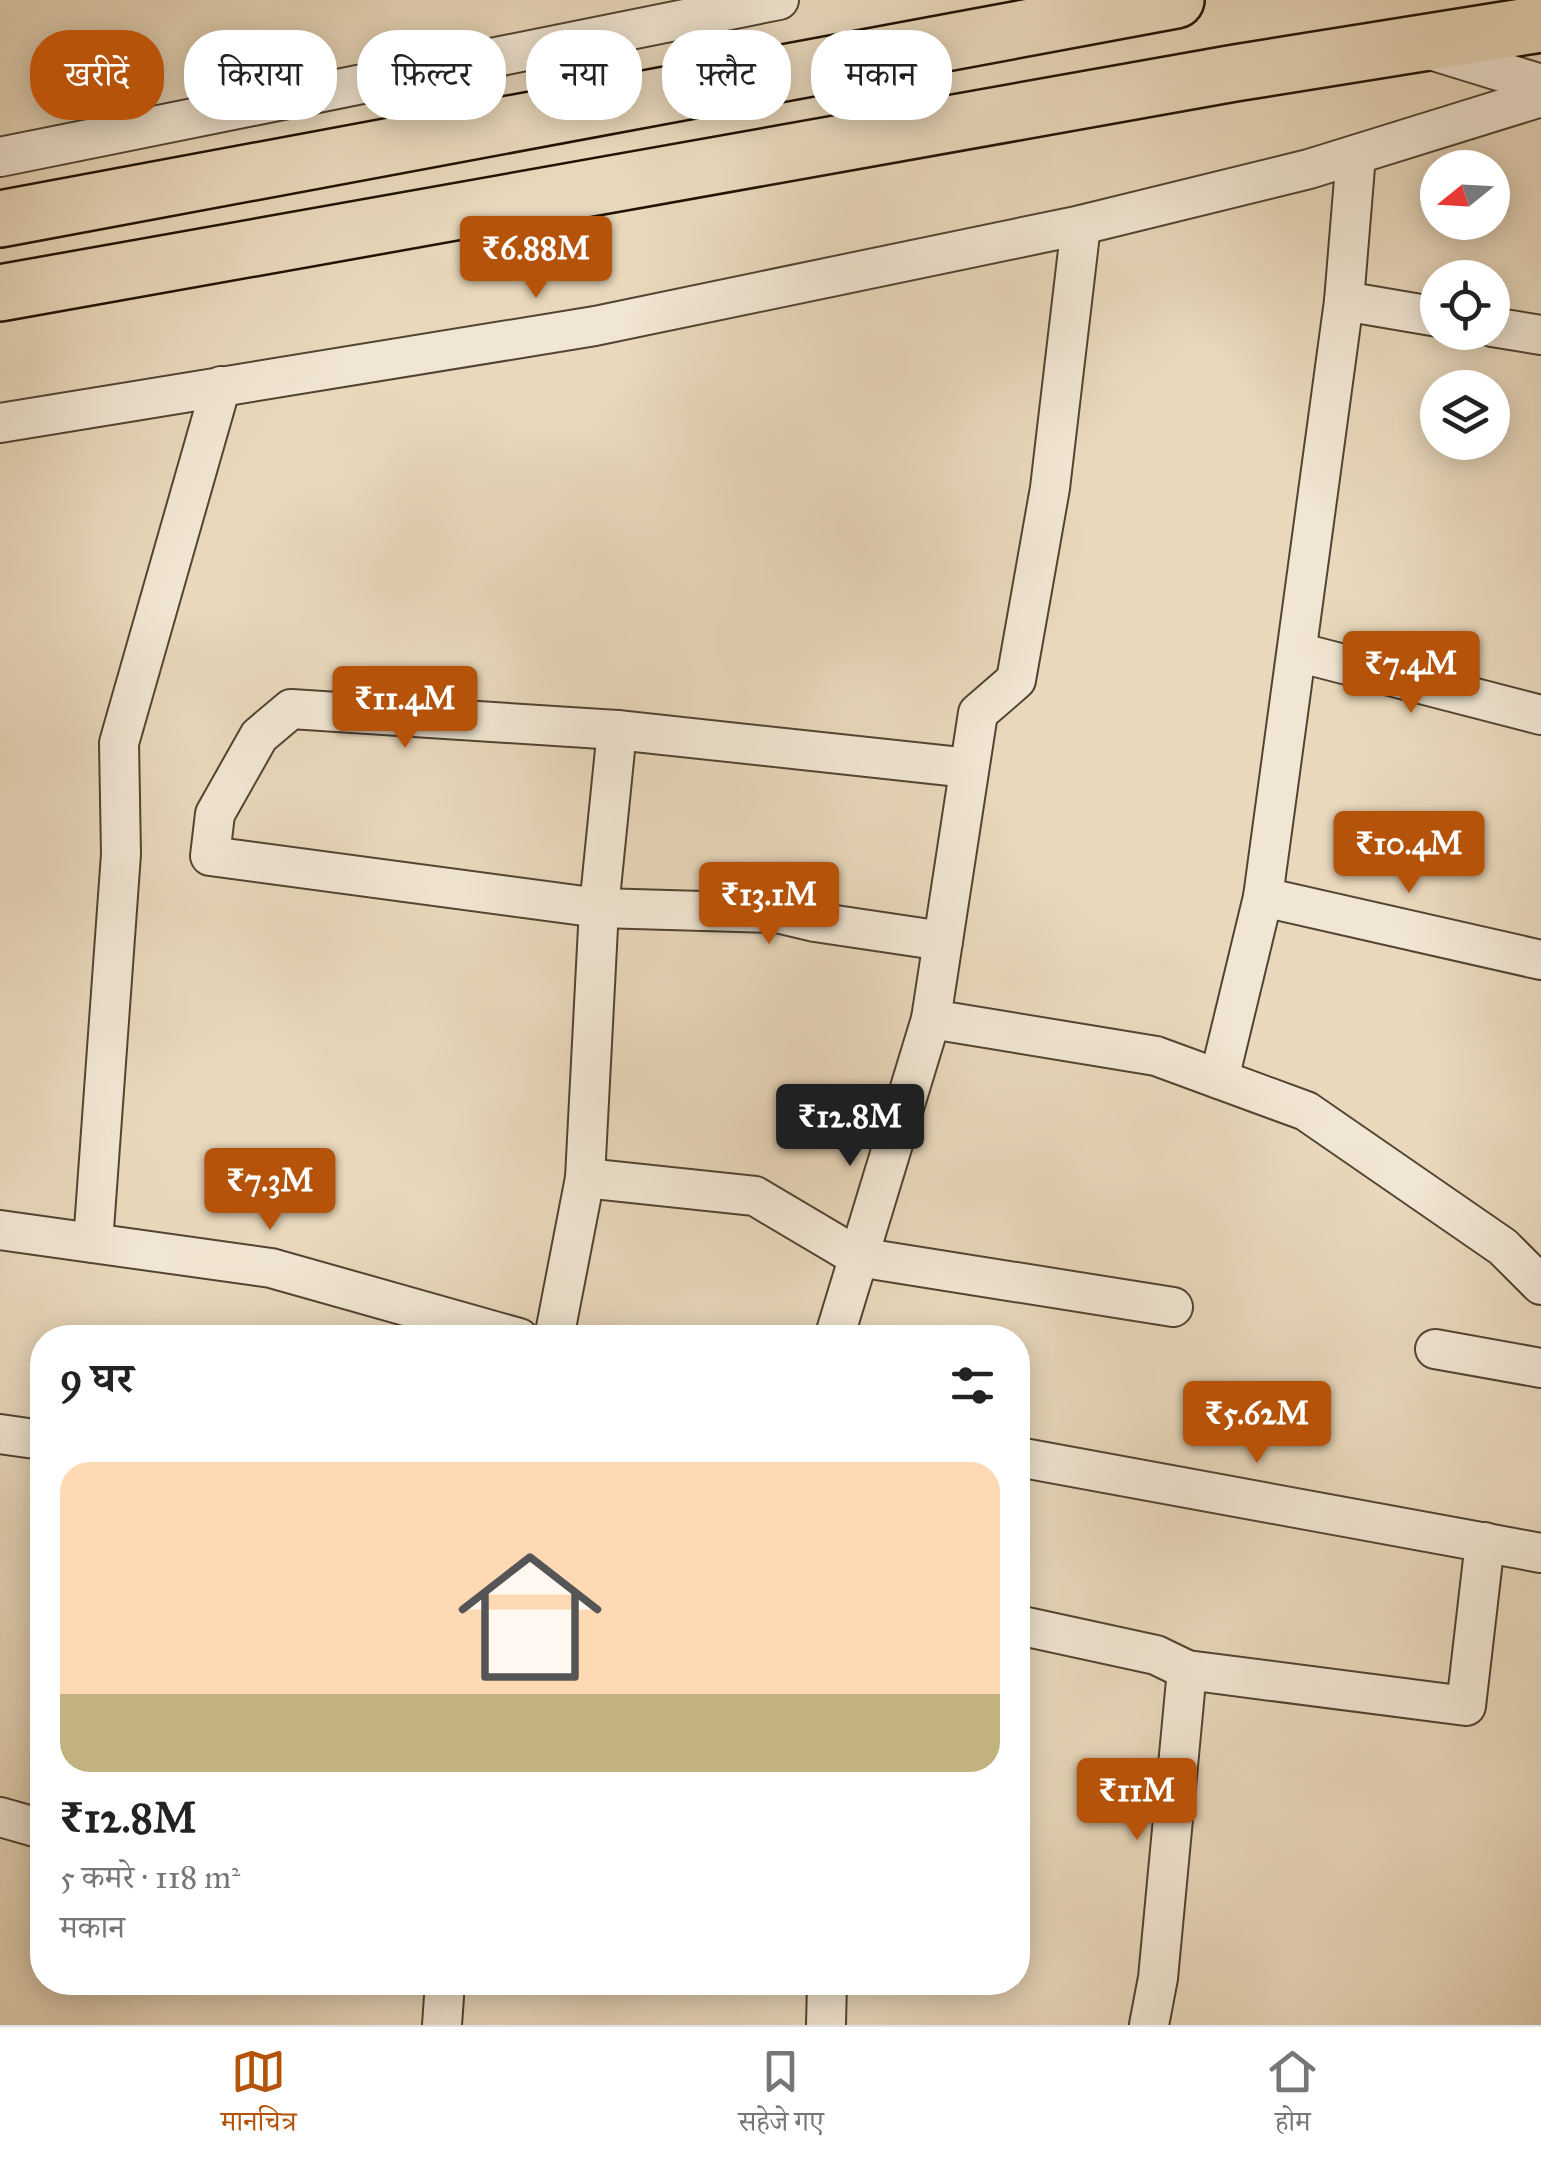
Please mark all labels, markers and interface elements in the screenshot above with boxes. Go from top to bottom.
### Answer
chip: खरीदें [30,30,164,120]
chip: किराया [184,30,337,120]
chip: फ़िल्टर [357,30,506,120]
chip: नया [526,30,642,120]
chip: फ़्लैट [662,30,791,120]
chip: मकान [811,30,952,120]
north arrow [1420,150,1510,240]
map controls [1420,150,1510,460]
pin: ₹6.88M [455,216,617,301]
text: ₹6.88M [482,229,590,268]
button: locate [1420,260,1510,350]
button: layers [1420,370,1510,460]
pin: ₹7.4M [1341,631,1481,716]
text: ₹7.4M [1365,644,1457,683]
pin: ₹11.4M [324,666,486,751]
text: ₹11.4M [354,679,456,718]
pin: ₹10.4M [1328,811,1490,896]
text: ₹10.4M [1356,824,1462,863]
pin: ₹13.1M [688,862,850,947]
text: ₹13.1M [721,875,817,914]
pin: ₹12.8M [769,1084,931,1169]
text: ₹12.8M [798,1097,902,1136]
pin: ₹7.3M [200,1148,340,1233]
text: ₹7.3M [226,1161,314,1200]
text: 9 घर [60,1352,133,1404]
icon: filters [945,1358,1000,1413]
pin: ₹5.62M [1176,1381,1338,1466]
text: ₹5.62M [1205,1394,1309,1433]
icon: home [440,1527,620,1707]
pin: ₹11M [1078,1758,1196,1843]
text: ₹11M [1099,1771,1175,1810]
text: ₹12.8M [60,1792,196,1844]
text: 5 कमरे · 118 m² [60,1858,240,1897]
text: मकान [60,1908,125,1947]
tab: मानचित्र [221,2044,297,2149]
tab: सहेजे गए [738,2044,824,2149]
tab: होम [1265,2044,1320,2149]

